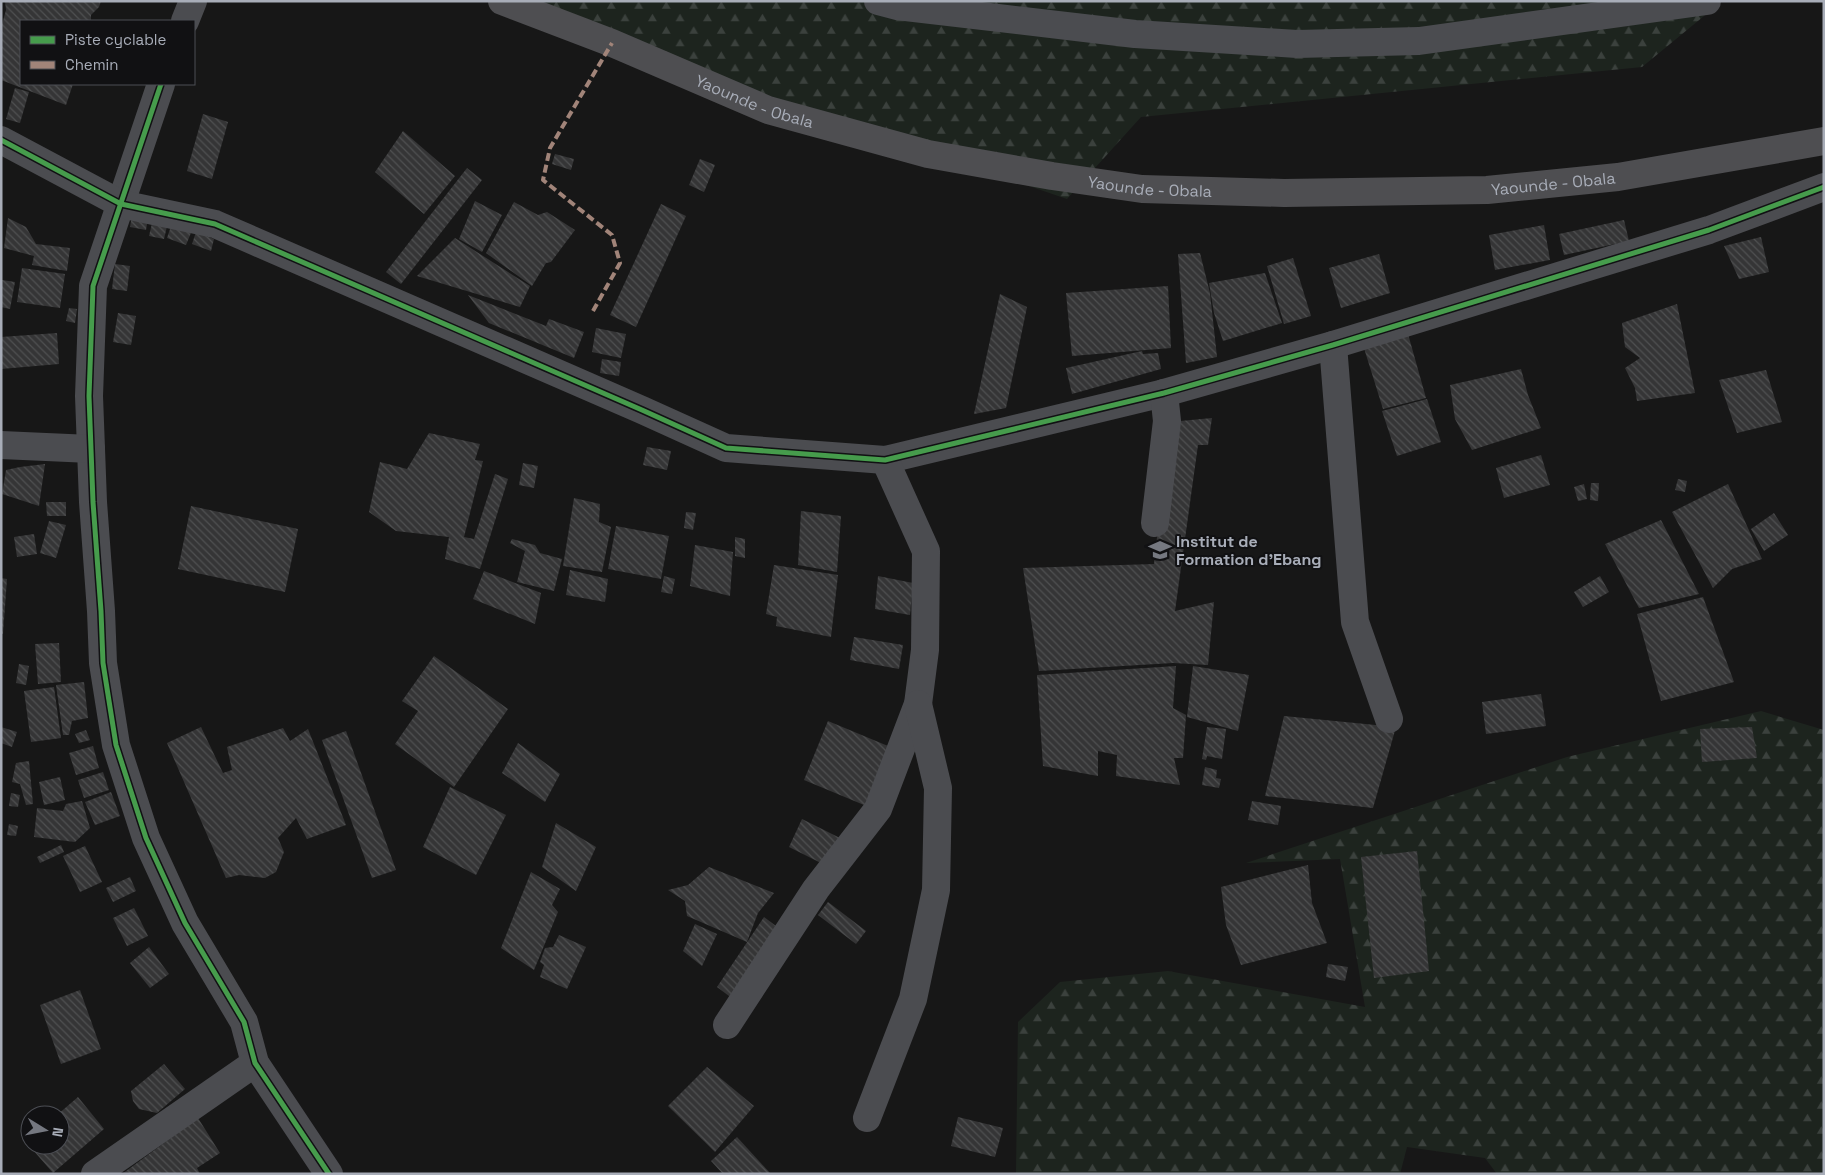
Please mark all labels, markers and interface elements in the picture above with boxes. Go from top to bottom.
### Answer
legend [20,20,195,85]
text: Piste cyclable [65,30,167,49]
text: Chemin [65,55,118,74]
street label: Yaounde - Obala [692,70,816,133]
street label: Yaounde - Obala [1490,167,1616,200]
street label: Yaounde - Obala [1086,171,1212,201]
place label: Institut de Formation d'Ebang [1176,531,1322,570]
school or university icon: Institut de Formation d'Ebang [1147,537,1173,563]
north arrow [20,1105,70,1155]
text: N [48,1126,67,1138]

